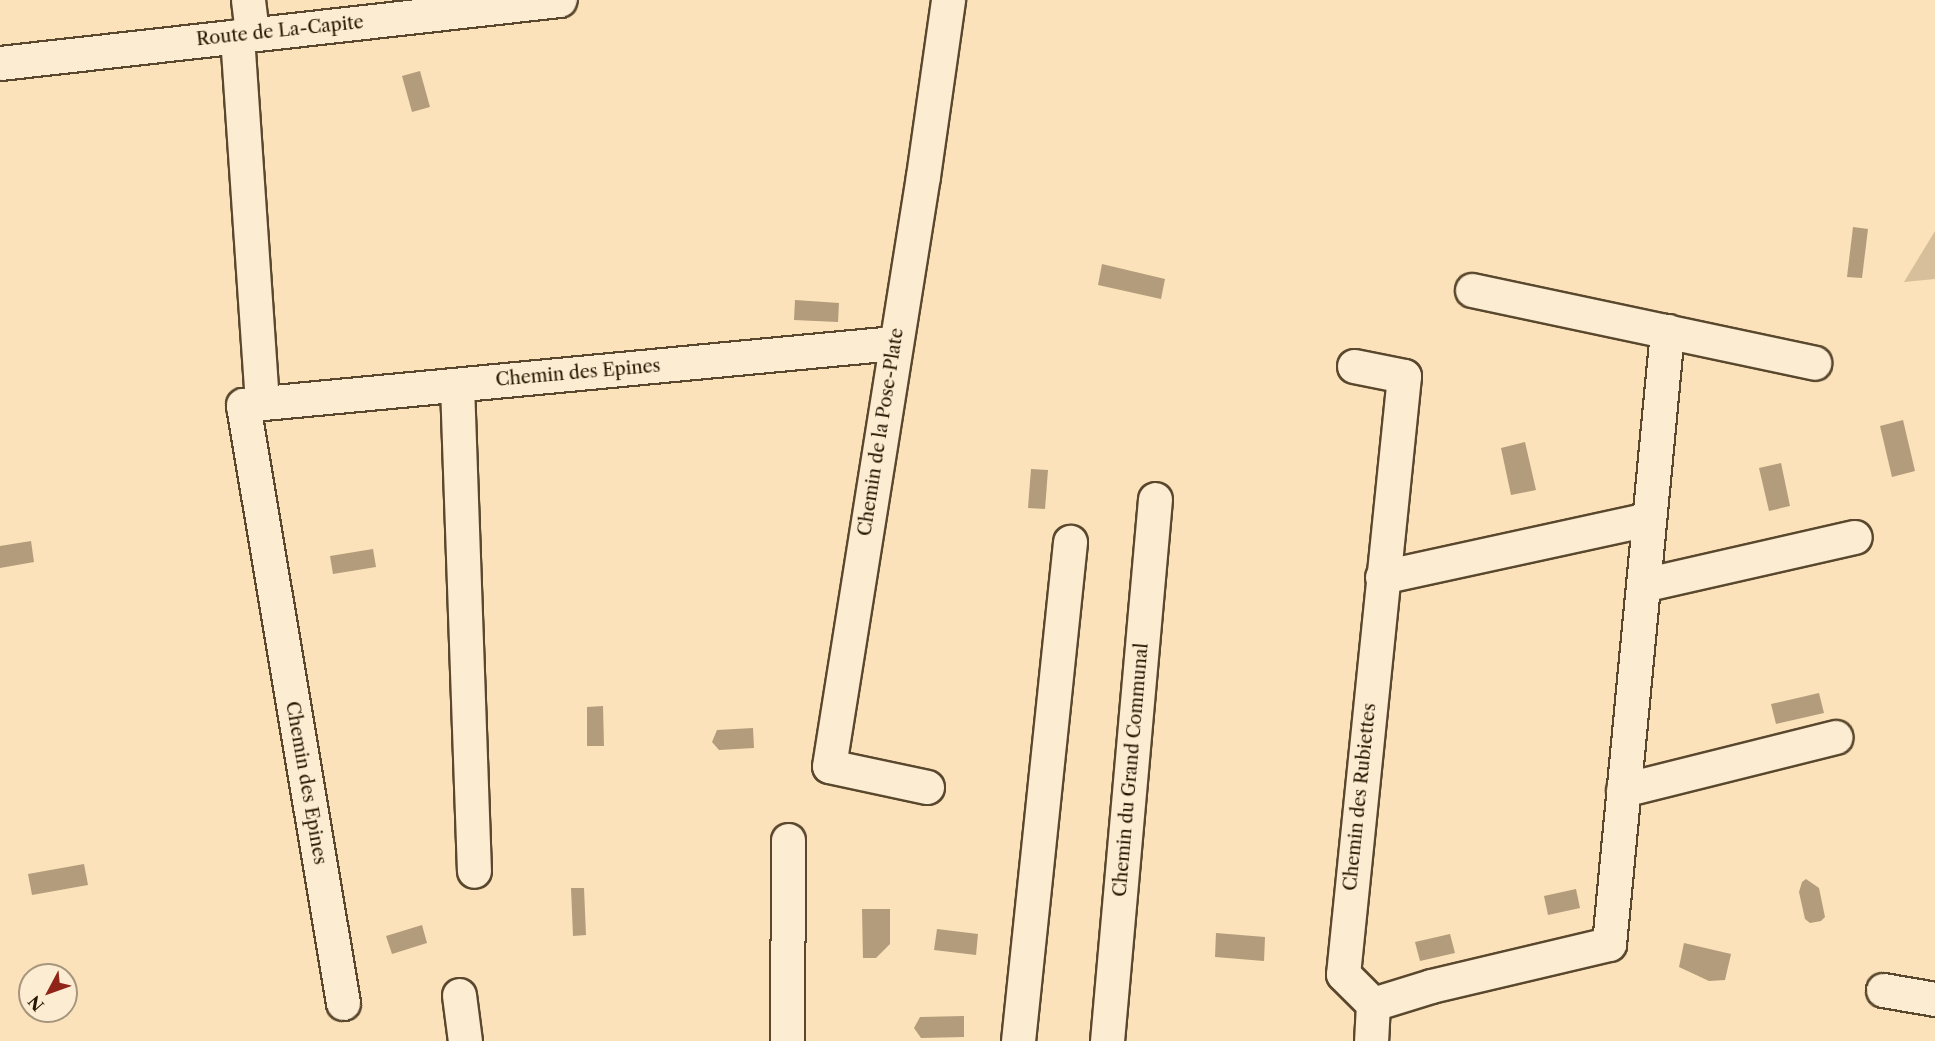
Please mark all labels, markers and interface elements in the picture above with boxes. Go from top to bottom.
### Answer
street label: Route de La-Capite [195,11,365,51]
street label: Chemin de la Pose-Plate [854,326,908,538]
street label: Chemin des Epines [495,355,661,391]
street label: Chemin du Grand Communal [1109,642,1153,898]
street label: Chemin des Epines [281,700,331,866]
street label: Chemin des Rubiettes [1339,702,1381,892]
north arrow [18,963,78,1023]
text: N [24,992,48,1015]

